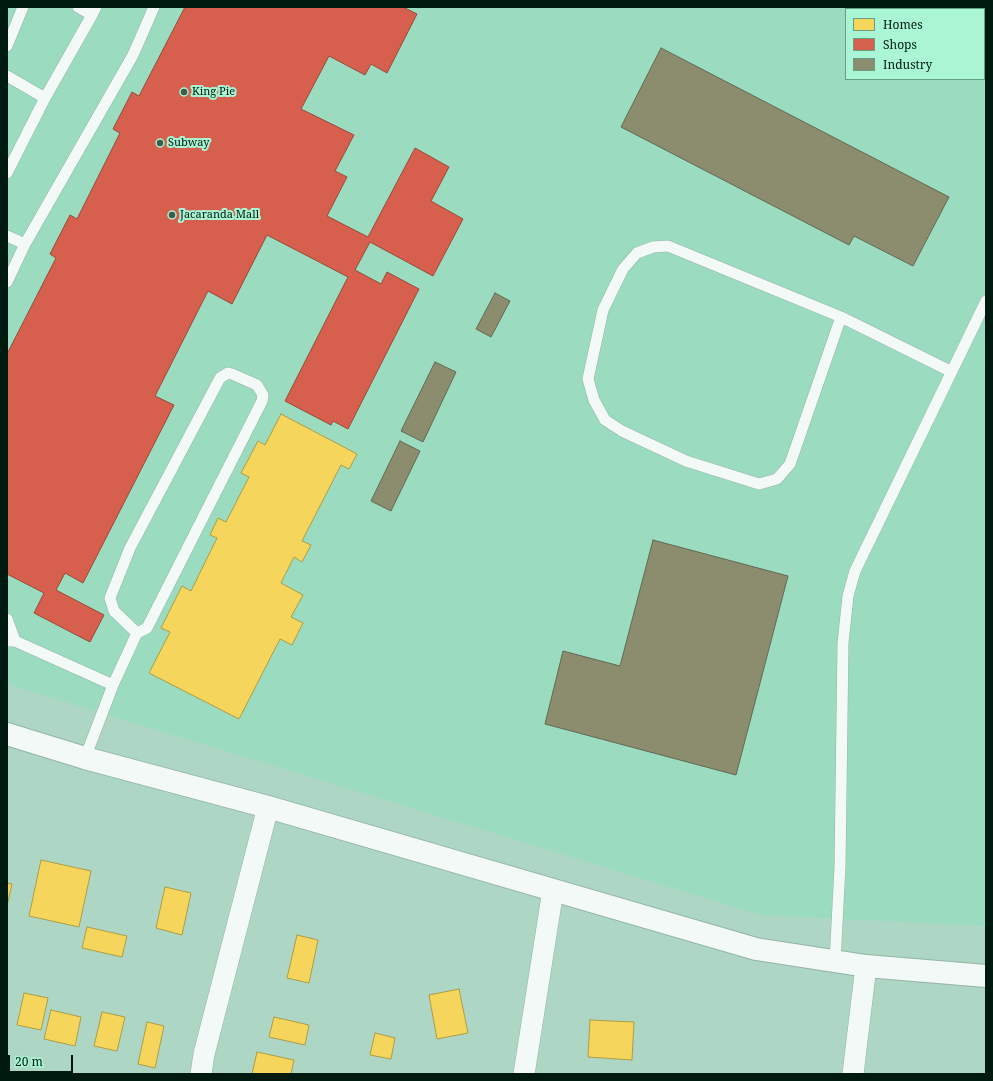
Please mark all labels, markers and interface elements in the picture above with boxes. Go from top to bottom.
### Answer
legend [845,8,985,80]
text: Homes [883,16,923,33]
text: Shops [883,36,917,53]
text: Industry [883,56,932,73]
place label: King Pie [192,85,235,99]
marker: King Pie [179,87,189,97]
place label: Subway [168,136,209,150]
marker: Subway [155,138,165,148]
place label: Jacaranda Mall [180,208,259,222]
marker: Jacaranda Mall [167,210,177,220]
scale bar [10,1047,75,1073]
text: 20 m [15,1053,43,1070]

